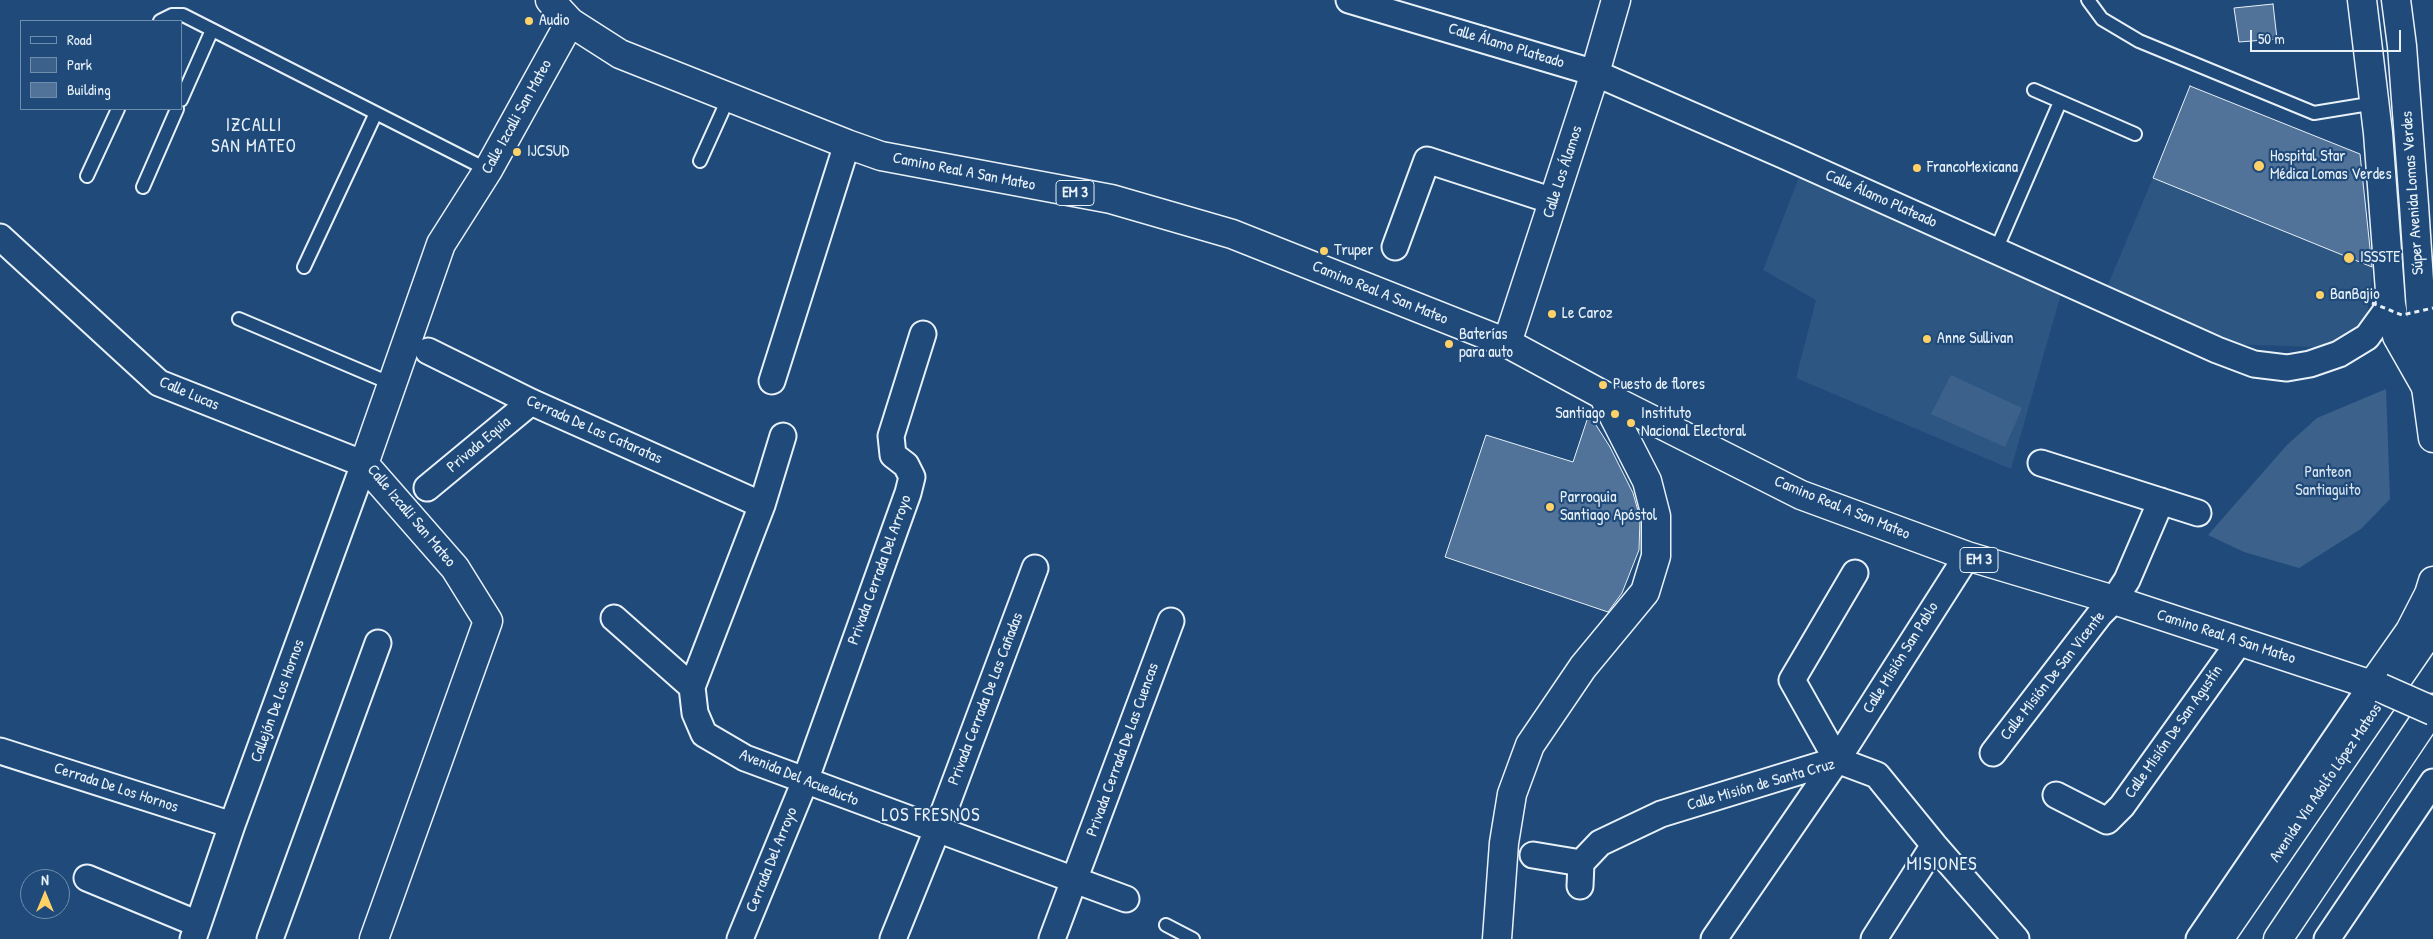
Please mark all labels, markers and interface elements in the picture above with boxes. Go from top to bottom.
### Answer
place label: Audio [539,11,569,31]
marker: Audio [523,15,535,27]
street label: Calle Álamo Plateado [1446,19,1566,73]
legend [20,20,182,110]
scale bar [2253,20,2404,52]
text: 50 m [2258,28,2285,49]
text: Road [67,29,92,50]
text: Park [67,54,92,75]
street label: Calle Izcalli San Mateo [478,56,556,178]
text: Building [67,79,111,100]
street label: Súper Avenida Lomas Verdes [2398,110,2428,276]
district label: IZCALLI SAN MATEO [210,115,298,158]
street label: Calle Los Álamos [1539,123,1587,221]
place label: IJCSUD [527,142,569,162]
marker: IJCSUD [511,146,523,158]
place label: Hospital Star Médica Lomas Verdes [2270,147,2392,185]
street label: Camino Real A San Mateo [891,149,1037,195]
place label: FrancoMexicana [1927,158,2018,178]
marker: Hospital Star Médica Lomas Verdes [2252,159,2266,173]
marker: FrancoMexicana [1911,162,1923,174]
street label: Calle Álamo Plateado [1822,166,1940,232]
road number: EM 3 [1056,180,1094,206]
place label: Truper [1334,241,1373,261]
marker: Truper [1318,245,1330,257]
place label: ISSSTE [2360,248,2400,268]
marker: ISSSTE [2342,251,2356,265]
street label: Camino Real A San Mateo [1309,257,1451,329]
place label: BanBajio [2330,285,2380,305]
marker: BanBajio [2314,289,2326,301]
place label: Le Caroz [1562,304,1612,324]
marker: Le Caroz [1546,308,1558,320]
place label: Baterías para auto [1459,325,1513,363]
place label: Anne Sullivan [1937,329,2013,349]
marker: Anne Sullivan [1921,333,1933,345]
marker: Baterías para auto [1443,338,1455,350]
street label: Calle Lucas [156,373,222,415]
place label: Puesto de flores [1613,375,1705,395]
marker: Puesto de flores [1597,379,1609,391]
street label: Cerrada De Las Cataratas [523,391,665,469]
place label: Santiago [1555,404,1605,424]
place label: Instituto Nacional Electoral [1641,404,1746,442]
marker: Santiago [1609,408,1621,420]
street label: Privada Equia [443,413,515,477]
marker: Instituto Nacional Electoral [1625,417,1637,429]
street label: Calle Izcalli San Mateo [363,461,459,571]
park label: Panteon Santiaguito [2295,463,2361,501]
street label: Camino Real A San Mateo [1771,472,1913,544]
place label: Parroquia Santiago Apóstol [1560,488,1657,526]
street label: Privada Cerrada Del Arroyo [844,493,916,647]
marker: Parroquia Santiago Apóstol [1544,501,1556,513]
road number: EM 3 [1960,548,1998,572]
street label: Calle Misión San Pablo [1859,599,1943,717]
street label: Camino Real A San Mateo [2154,605,2298,669]
street label: Calle Misión De San Vicente [1997,608,2109,744]
street label: Privada Cerrada De Las Cañadas [944,610,1028,788]
street label: Callejón De Los Hornos [247,637,309,765]
street label: Privada Cerrada De Las Cuencas [1083,661,1163,839]
street label: Calle Misión De San Agustín [2121,662,2227,802]
street label: Avenida Via Adolfo López Mateos [2266,700,2386,866]
street label: Avenida Del Acueducto [736,745,862,811]
street label: Calle Misión de Santa Cruz [1685,755,1837,815]
street label: Cerrada De Los Hornos [51,759,181,817]
street label: Cerrada Del Arroyo [742,805,802,915]
district label: LOS FRESNOS [880,805,982,827]
district label: MISIONES [1905,854,1979,876]
north arrow [20,869,70,919]
text: N [41,870,49,889]

